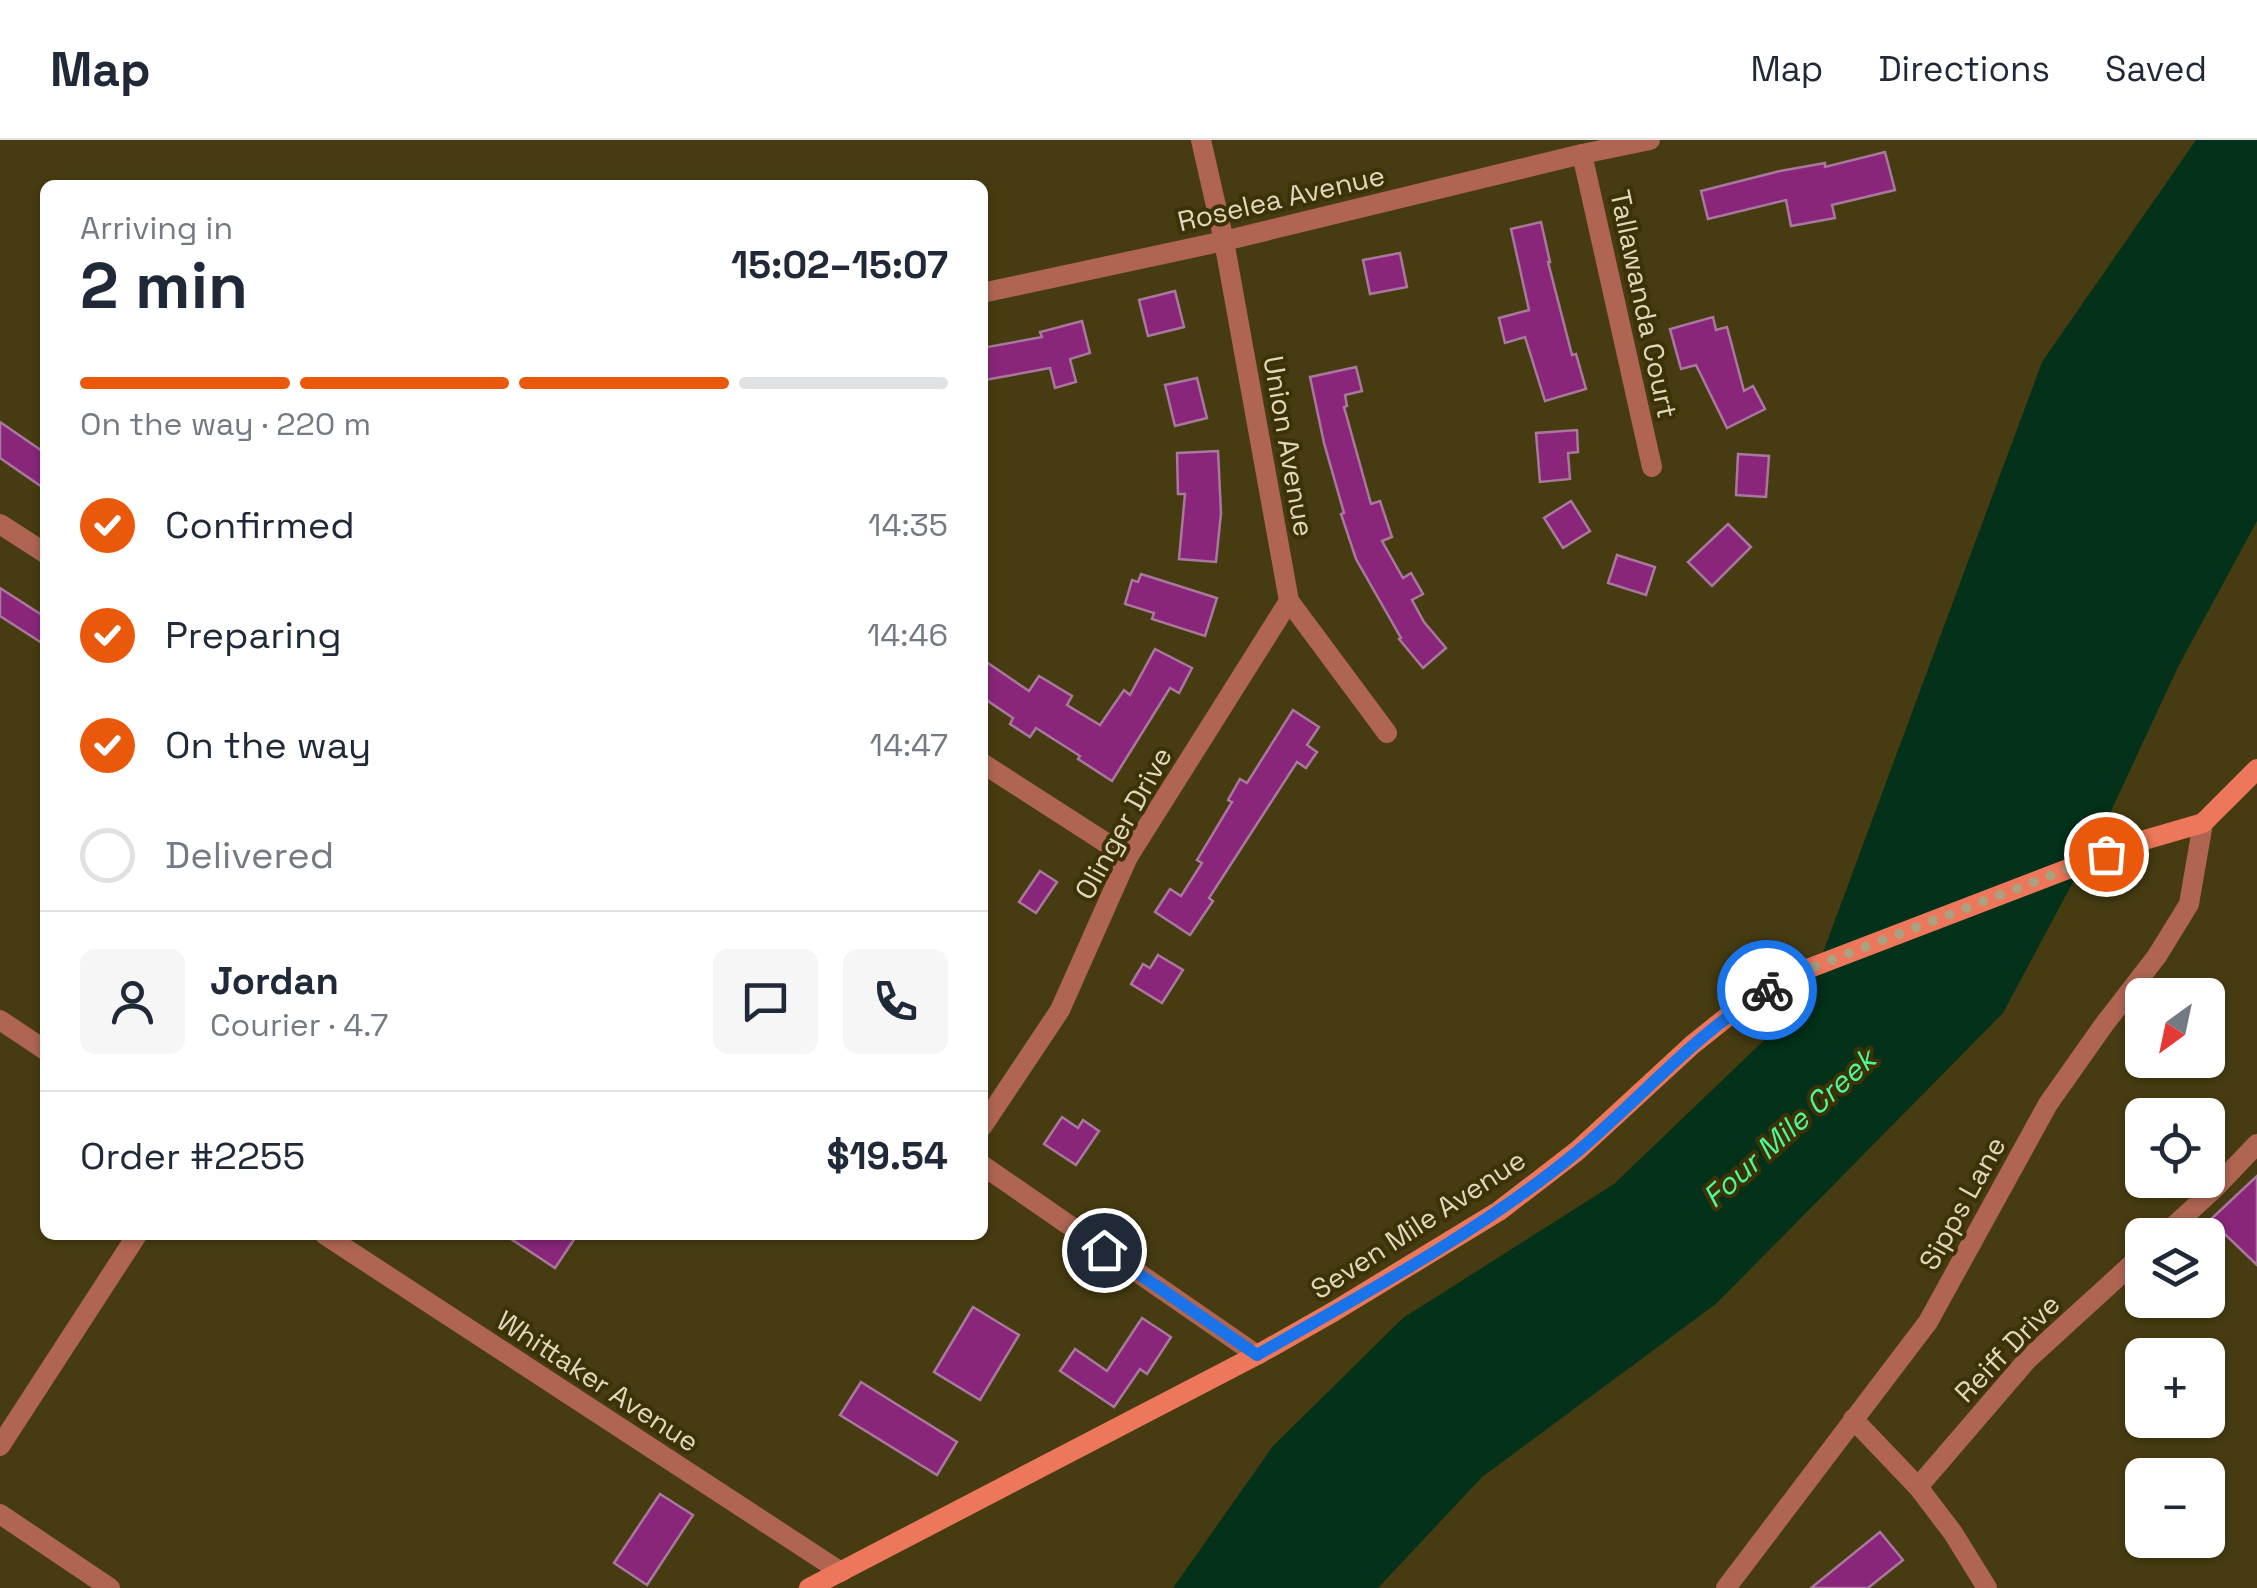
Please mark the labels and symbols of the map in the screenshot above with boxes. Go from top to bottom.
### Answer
street label: Roselea Avenue [1174,157,1388,239]
street label: Tallawanda Court [1602,187,1686,421]
street label: Union Avenue [1255,353,1323,539]
street label: Olinger Drive [1066,740,1180,906]
pin [2064,812,2149,897]
courier [1717,940,1817,1040]
north arrow [2125,978,2225,1078]
water label: Four Mile Creek [1694,1038,1886,1216]
street label: Sipps Lane [1911,1130,2013,1276]
street label: Seven Mile Avenue [1304,1141,1532,1307]
pin [1062,1208,1147,1293]
street label: Reiff Drive [1947,1286,2067,1410]
street label: Whittaker Avenue [490,1302,706,1460]

